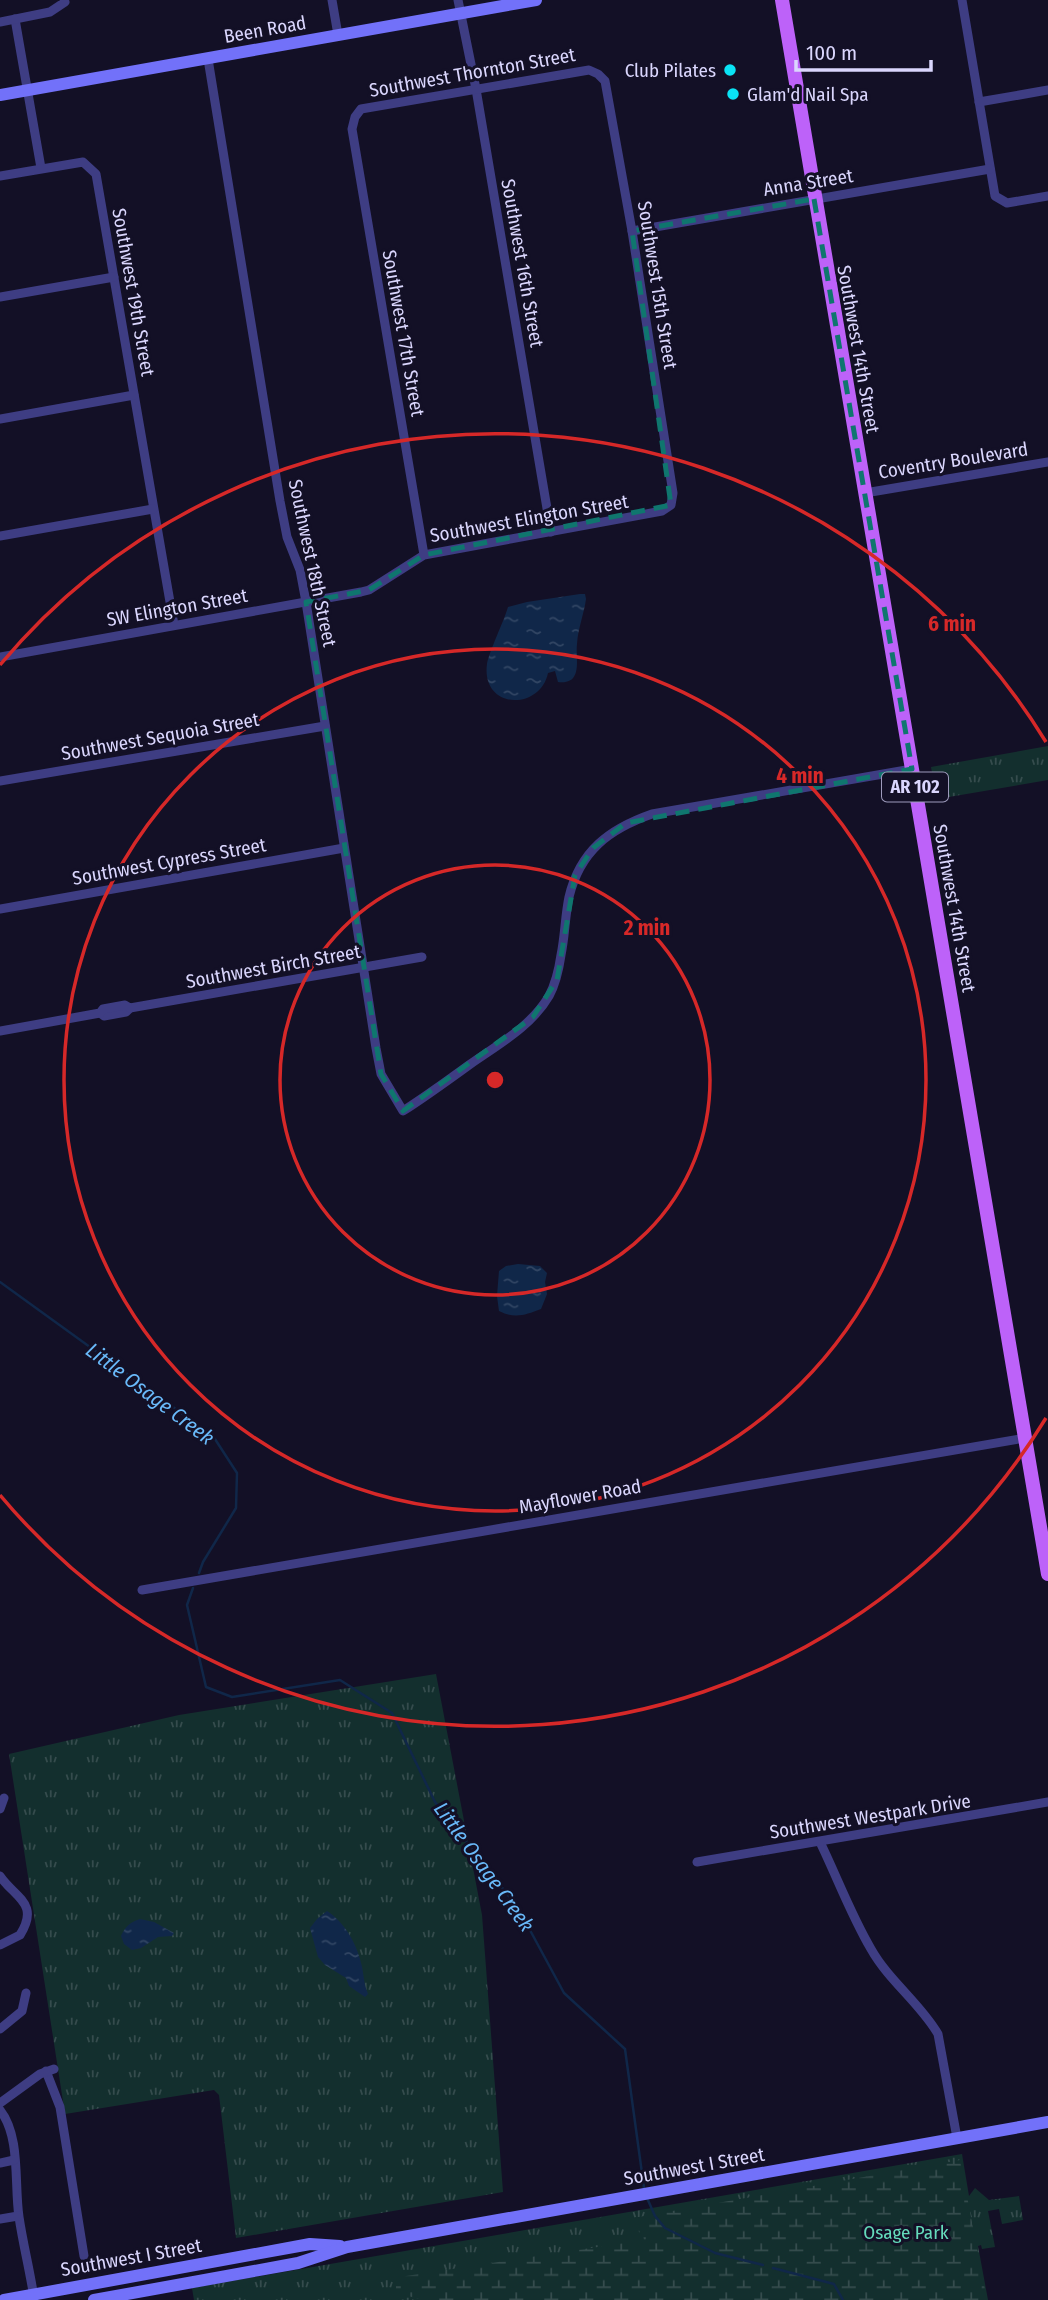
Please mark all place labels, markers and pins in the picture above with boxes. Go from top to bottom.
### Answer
place label: Club Pilates [625,59,716,82]
marker: Club Pilates [722,62,738,78]
place label: Glam'd Nail Spa [747,83,869,106]
marker: Glam'd Nail Spa [725,86,741,102]
centre of rings [483,1068,507,1092]

